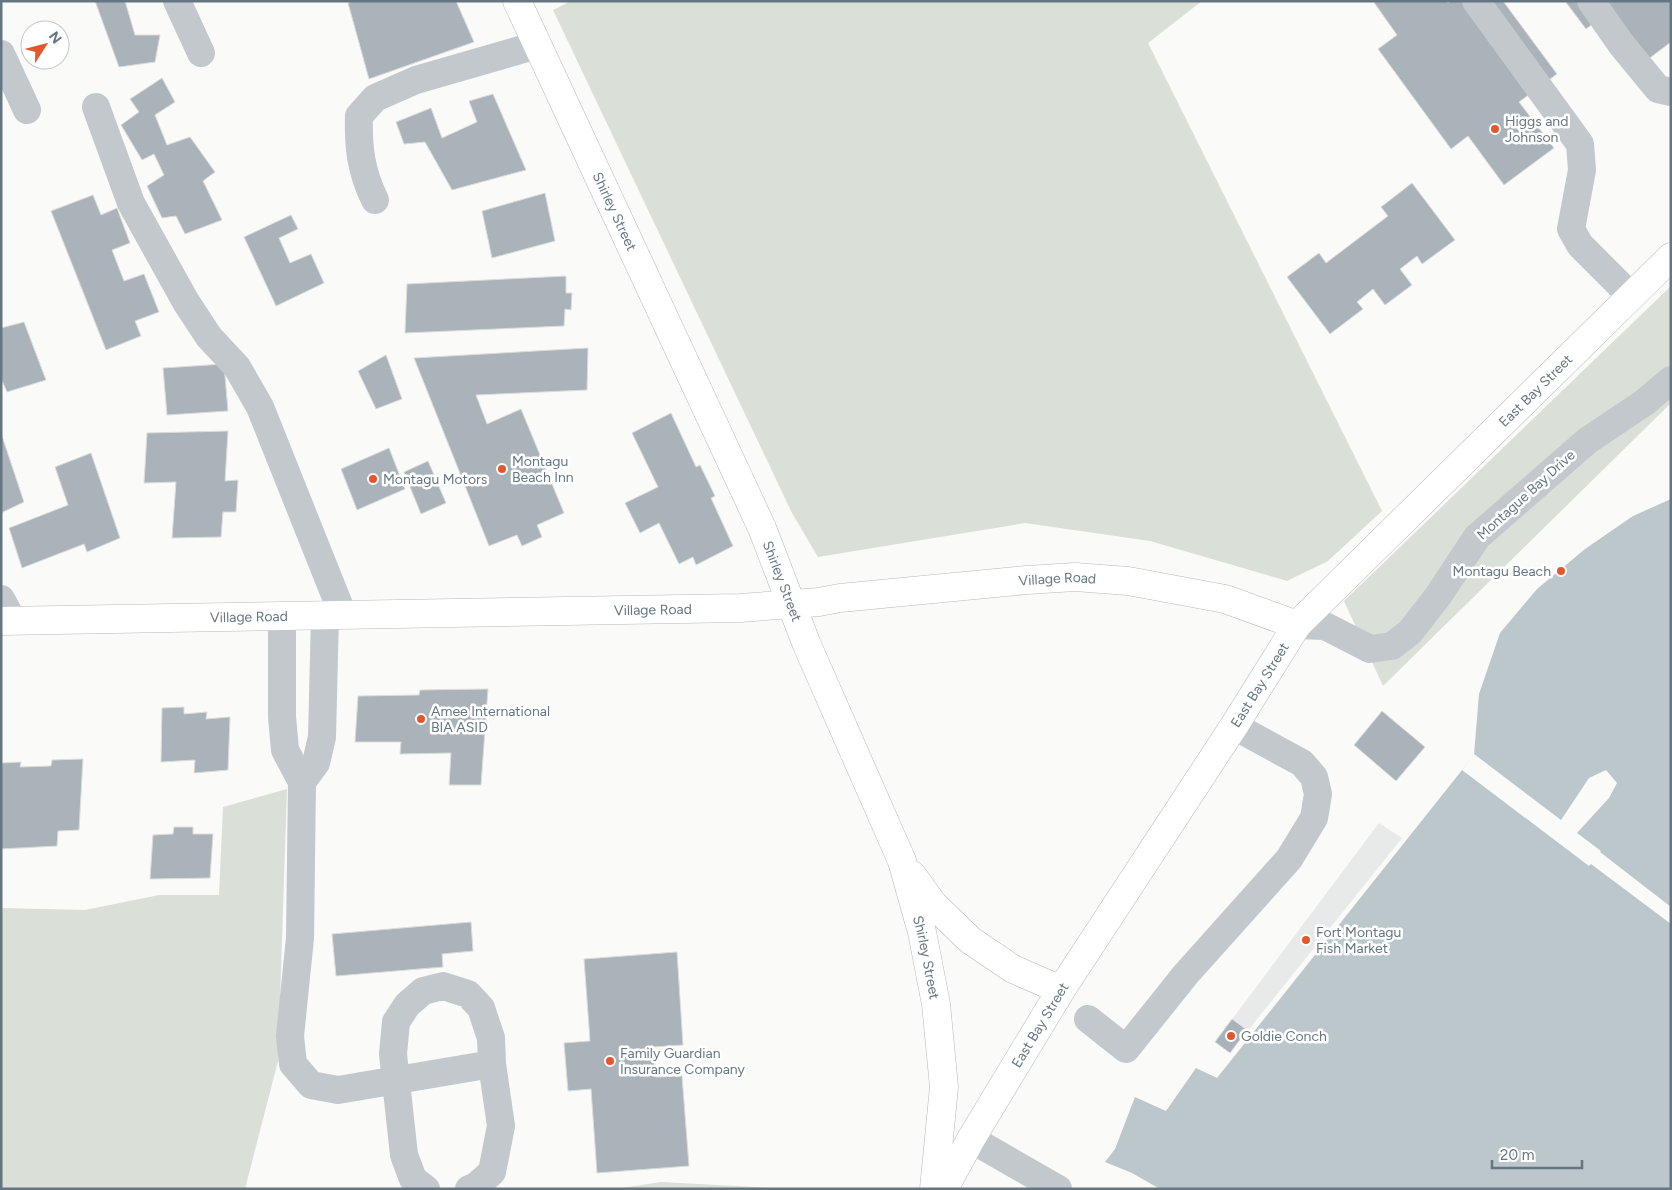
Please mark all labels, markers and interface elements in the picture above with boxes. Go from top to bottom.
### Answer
north arrow [20,20,70,70]
text: N [45,28,65,47]
place label: Higgs and Johnson [1505,113,1568,146]
marker: Higgs and Johnson [1489,123,1501,135]
street label: Shirley Street [589,169,640,254]
street label: East Bay Street [1495,351,1576,430]
street label: Montague Bay Drive [1473,446,1579,544]
place label: Montagu Beach Inn [512,453,574,486]
marker: Montagu Beach Inn [496,463,508,475]
place label: Montagu Motors [383,471,487,488]
marker: Montagu Motors [367,473,379,485]
street label: Shirley Street [759,538,806,624]
place label: Montagu Beach [1453,563,1551,580]
marker: Montagu Beach [1555,565,1567,577]
street label: Village Road [1018,568,1097,589]
street label: Village Road [614,600,692,619]
street label: Village Road [210,607,288,626]
street label: East Bay Street [1227,639,1292,730]
place label: Amee International BIA ASID [431,703,550,736]
marker: Amee International BIA ASID [415,713,427,725]
street label: Shirley Street [909,914,943,1001]
place label: Fort Montagu Fish Market [1316,924,1401,957]
marker: Fort Montagu Fish Market [1300,934,1312,946]
street label: East Bay Street [1008,979,1072,1071]
place label: Goldie Conch [1241,1028,1327,1045]
marker: Goldie Conch [1225,1030,1237,1042]
place label: Family Guardian Insurance Company [620,1045,746,1078]
marker: Family Guardian Insurance Company [604,1055,616,1067]
scale bar [1492,1138,1582,1170]
text: 20 m [1500,1146,1534,1164]

